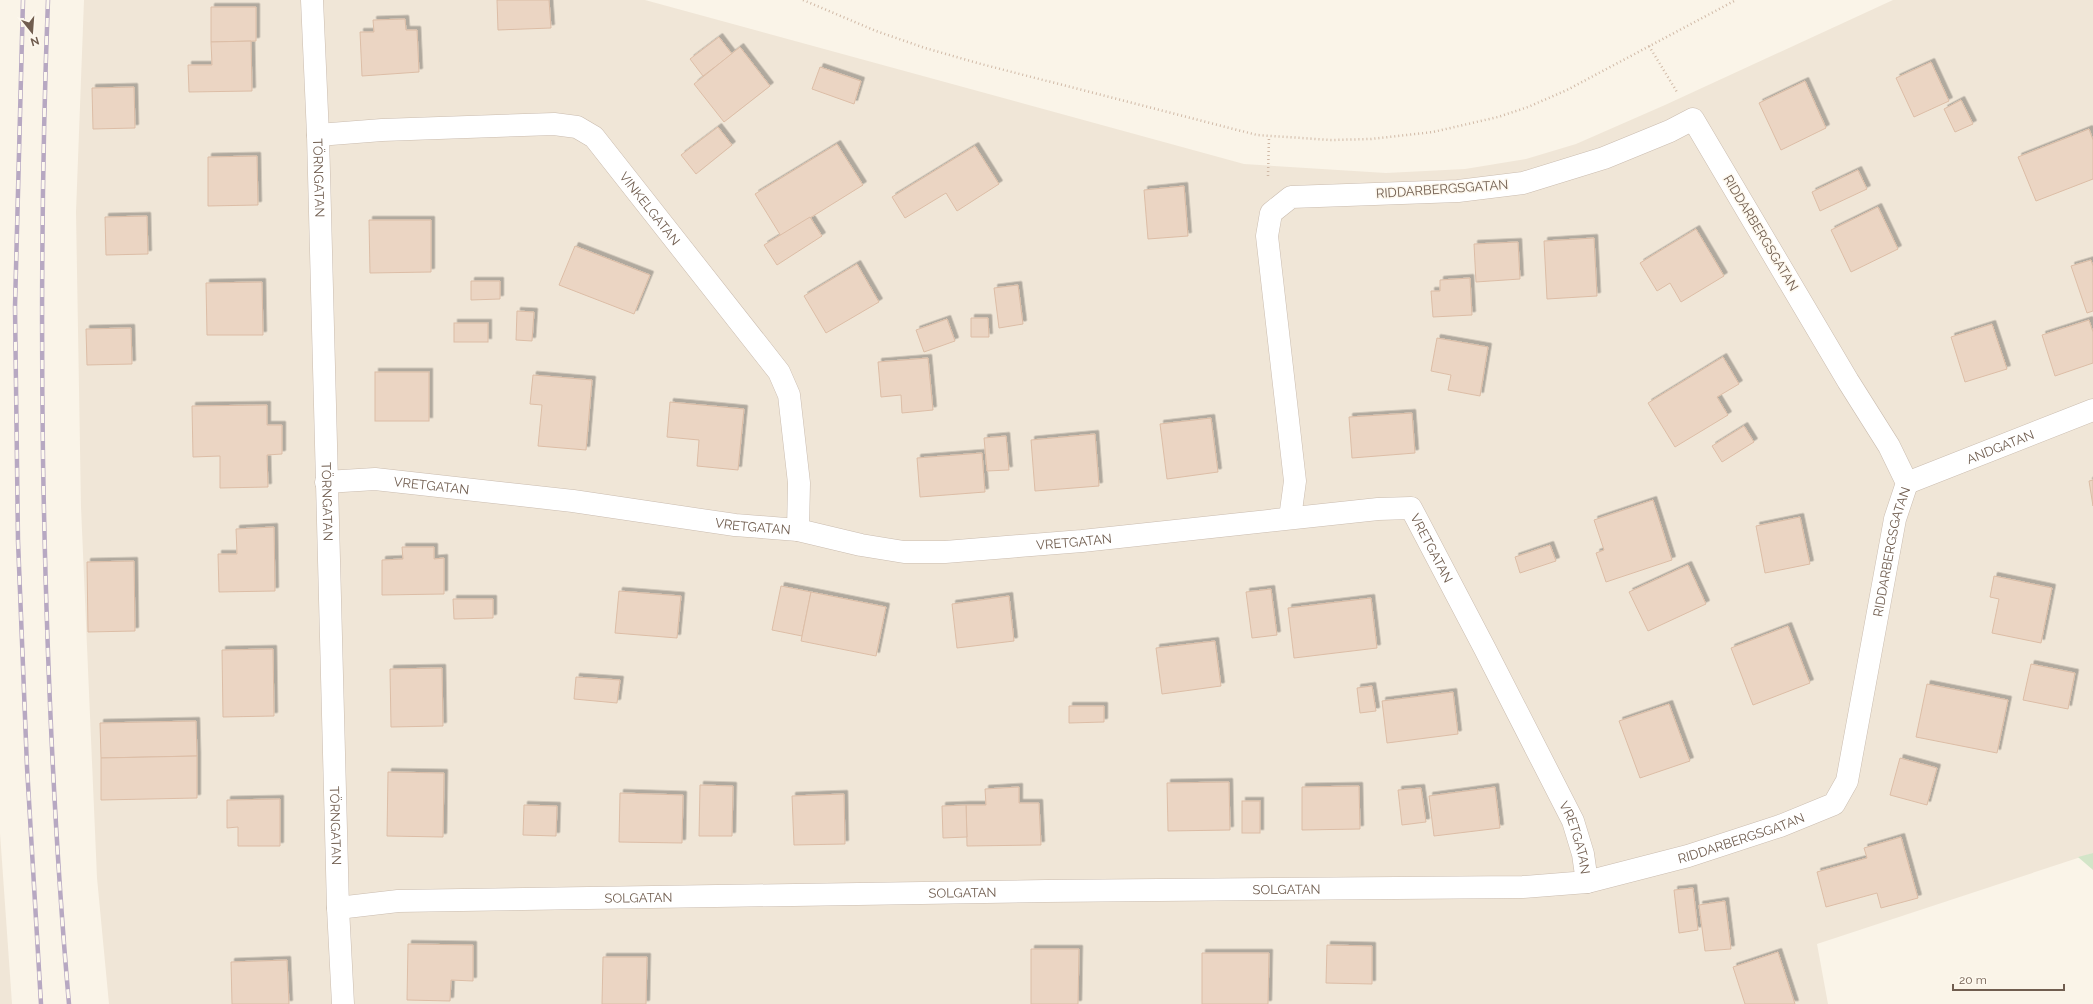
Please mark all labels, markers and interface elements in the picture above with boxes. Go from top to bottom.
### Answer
north arrow [12,12,52,52]
text: N [29,34,41,49]
street label: TÖRNGATAN [311,138,328,218]
street label: VINKELGATAN [617,169,683,248]
street label: RIDDARBERGSGATAN [1720,172,1802,294]
street label: RIDDARBERGSGATAN [1375,177,1509,201]
street label: ANDGATAN [1964,426,2036,466]
street label: TÖRNGATAN [319,462,336,541]
street label: VRETGATAN [393,474,470,497]
street label: RIDDARBERGSGATAN [1870,485,1913,618]
street label: VRETGATAN [1408,511,1456,585]
street label: VRETGATAN [714,515,791,537]
street label: VRETGATAN [1036,530,1113,552]
street label: TÖRNGATAN [327,786,344,865]
street label: VRETGATAN [1557,799,1593,875]
street label: RIDDARBERGSGATAN [1676,809,1807,866]
street label: SOLGATAN [1252,881,1321,897]
street label: SOLGATAN [928,884,997,900]
street label: SOLGATAN [604,889,673,905]
scale bar [1953,966,2064,992]
text: 20 m [1959,973,1987,987]

